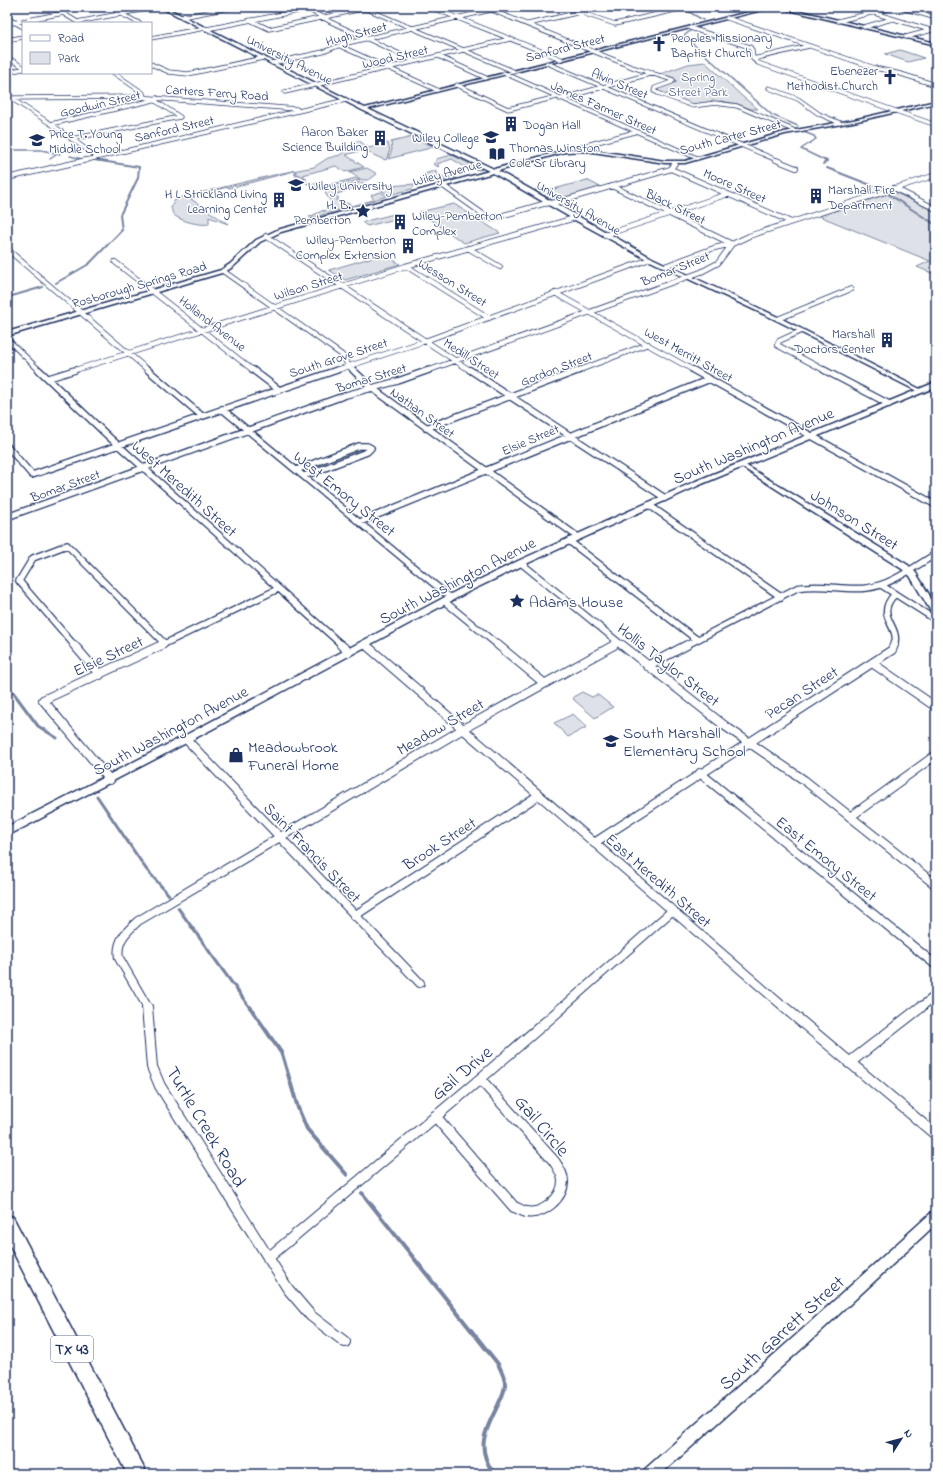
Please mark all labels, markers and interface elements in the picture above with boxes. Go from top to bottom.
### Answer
street label: Hugh Street [324,17,390,53]
legend [22,22,152,74]
street label: Sanford Street [524,29,608,67]
place label: Peoples Missionary Baptist Church [670,29,772,63]
text: Road [58,30,84,48]
street label: University Avenue [242,30,336,91]
church icon: Peoples Missionary Baptist Church [650,35,668,53]
street label: Wood Street [361,41,431,74]
text: Park [58,50,80,68]
place label: Ebenezer Methodist Church [786,62,879,96]
street label: Alvin Street [588,64,651,105]
park label: Spring Street Park [668,68,728,102]
church icon: Ebenezer Methodist Church [881,68,899,86]
street label: James Farmer Street [547,76,660,141]
street label: Carters Ferry Road [165,80,270,108]
street label: Goodwin Street [58,86,143,123]
street label: Sanford Street [133,111,217,148]
building icon: Dogan Hall [502,115,520,133]
street label: South Carter Street [677,115,784,160]
place label: Dogan Hall [522,116,581,136]
place label: Aaron Baker Science Building [282,123,369,158]
place label: Price T. Young Middle School [49,125,122,159]
school or university icon: Wiley College [482,128,500,146]
building icon: Aaron Baker Science Building [371,129,389,147]
place label: Wiley College [412,129,479,149]
school or university icon: Price T. Young Middle School [28,131,46,149]
place label: Thomas Winston Cole Sr Library [509,139,600,174]
library icon: Thomas Winston Cole Sr Library [488,145,506,163]
street label: Wiley Avenue [411,155,484,193]
street label: Moore Street [700,164,770,209]
school or university icon: Wiley University [287,176,305,194]
street label: University Avenue [532,176,624,241]
place label: Wiley University [308,177,392,197]
place label: Marshall Fire Department [827,181,895,215]
street label: Black Street [641,184,709,230]
place label: H L Strickland Living Learning Center [165,185,268,220]
building icon: Marshall Fire Department [807,187,825,205]
building icon: H L Strickland Living Learning Center [270,191,288,209]
place label: H. B. Pemberton [294,196,351,230]
place icon: H. B. Pemberton [354,202,372,220]
place label: Wiley-Pemberton Complex [412,207,502,241]
building icon: Wiley-Pemberton Complex [391,213,409,231]
place label: Wiley-Pemberton Complex Extension [296,231,396,265]
building icon: Wiley-Pemberton Complex Extension [399,237,417,255]
street label: Bomar Street [637,247,713,292]
street label: Wesson Street [414,254,491,312]
street label: Rosborough Springs Road [70,257,210,315]
street label: Wilson Street [272,267,346,306]
street label: Holland Avenue [174,292,250,357]
street label: West Merritt Street [640,323,737,388]
place label: Marshall Doctors Center [793,325,876,359]
building icon: Marshall Doctors Center [878,331,896,349]
street label: South Grove Street [287,333,391,383]
street label: Medill Street [439,334,504,385]
street label: Gordon Street [518,347,596,392]
street label: Bomar Street [333,359,410,398]
street label: Nathan Street [386,383,459,444]
street label: South Washington Avenue [670,402,839,492]
street label: Elsie Street [499,420,563,461]
street label: West Meredith Street [125,435,242,544]
street label: West Emory Street [287,446,401,544]
street label: Bomar Street [27,465,103,508]
street label: Johnson Street [805,484,903,558]
street label: South Washington Avenue [375,531,541,632]
place label: Adams House [529,591,624,615]
place icon: Adams House [508,592,526,610]
street label: Hollis Taylor Street [611,618,725,714]
street label: Elsie Street [70,630,148,684]
street label: Pecan Street [761,661,844,726]
street label: South Washington Avenue [89,680,254,783]
street label: Meadow Street [393,693,490,763]
place label: South Marshall Elementary School [623,722,746,764]
school or university icon: South Marshall Elementary School [602,732,620,750]
place label: Meadowbrook Funeral Home [247,736,340,778]
shop icon: Meadowbrook Funeral Home [227,746,245,764]
street label: Saint Francis Street [257,798,366,910]
street label: East Emory Street [770,811,882,908]
street label: Brook Street [398,812,482,878]
street label: East Meredith Street [599,828,717,935]
street label: Gail Drive [426,1040,500,1108]
street label: Turtle Creek Road [158,1062,252,1193]
street label: Gail Circle [507,1090,575,1164]
street label: South Garrett Street [714,1270,852,1398]
road number: TX 43 [51,1336,93,1362]
north arrow [881,1419,921,1459]
text: N [900,1426,917,1441]

